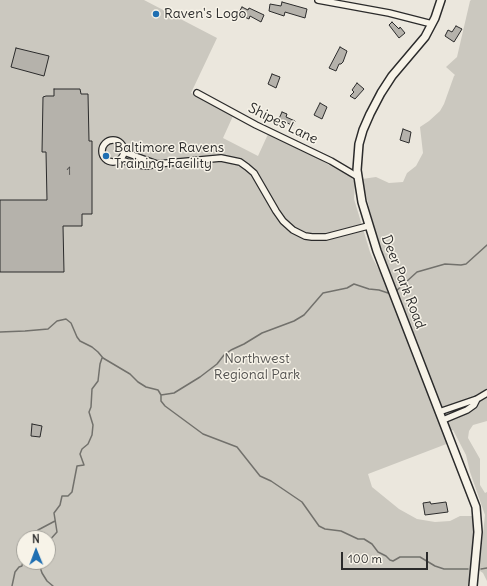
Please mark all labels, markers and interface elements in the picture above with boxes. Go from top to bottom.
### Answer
place label: Raven's Logo [164,6,246,22]
marker: Raven's Logo [151,9,161,19]
street label: Shipes Lane [245,100,321,148]
place label: Baltimore Ravens Training Facility [114,140,224,172]
marker: Baltimore Ravens Training Facility [101,151,111,161]
house number: 1 [67,165,71,179]
street label: Deer Park Road [377,233,429,331]
park label: Northwest Regional Park [214,351,300,384]
north arrow [16,530,56,570]
text: N [32,532,40,546]
scale bar [343,544,430,570]
text: 100 m [348,551,382,566]

